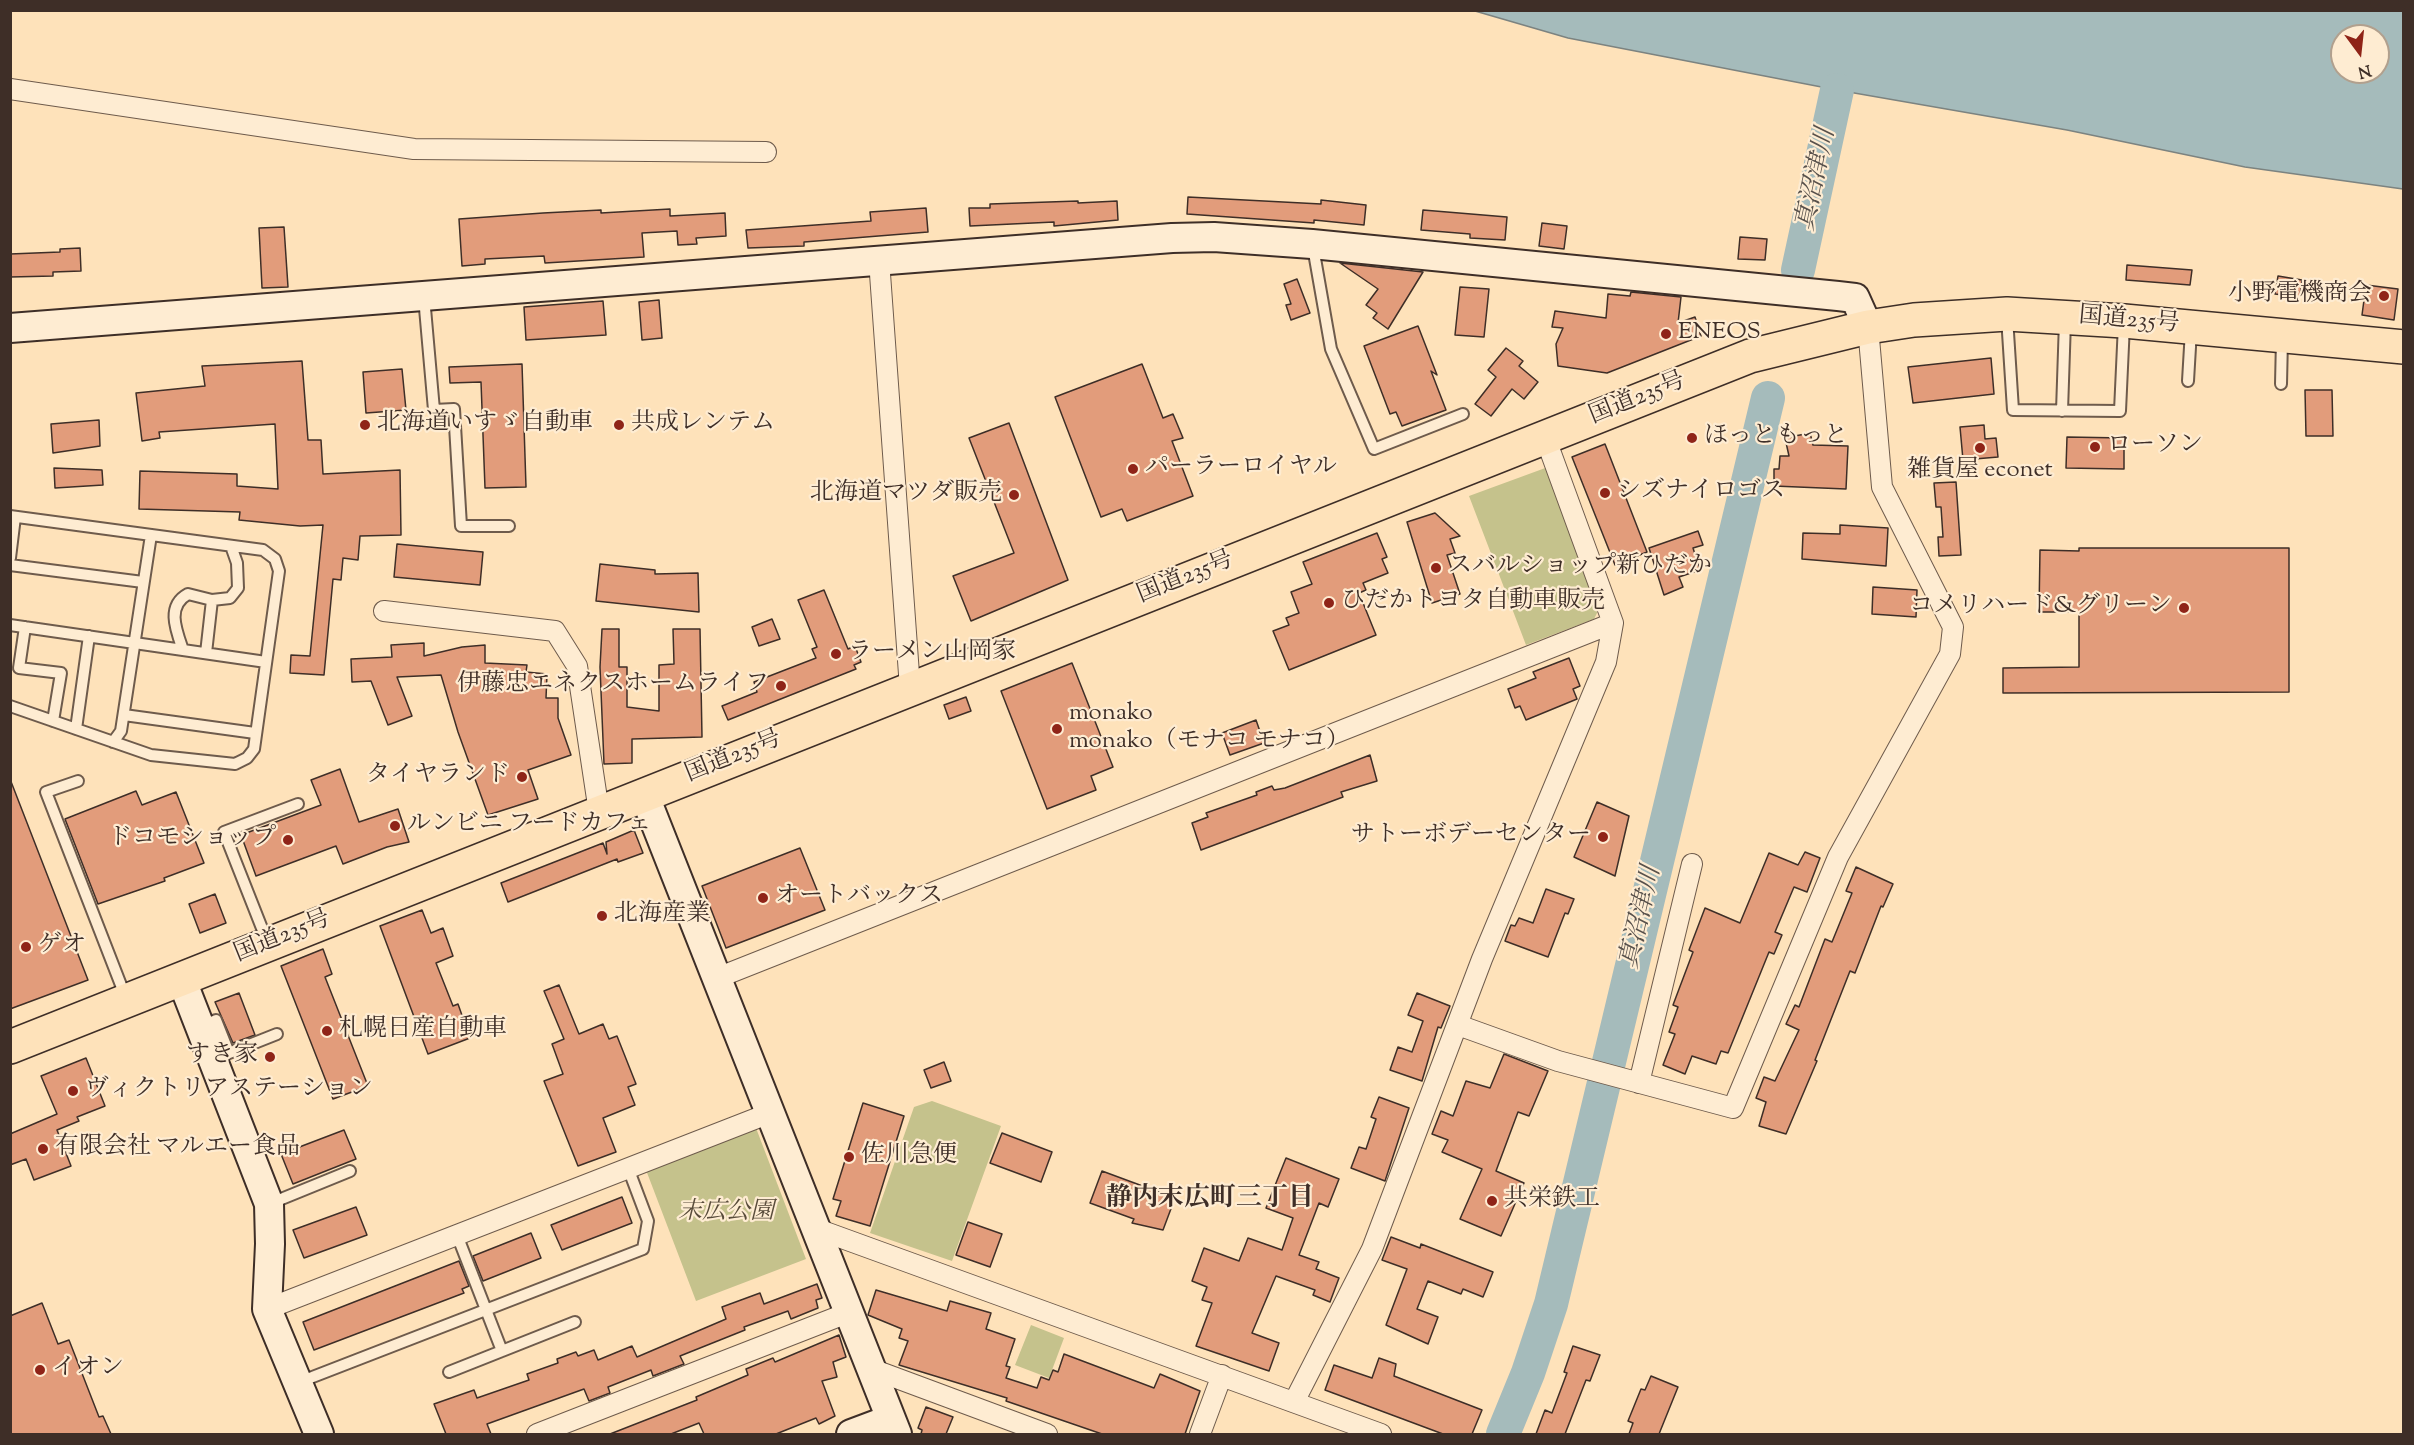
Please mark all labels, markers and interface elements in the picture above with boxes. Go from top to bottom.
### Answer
north arrow [2330,24,2390,84]
text: N [2355,57,2373,83]
water label: 真沼津川 [1792,126,1844,234]
place label: 小野電機商会 [2228,282,2372,310]
marker: 小野電機商会 [2377,289,2391,303]
street label: 国道235号 [2077,303,2181,341]
place label: ENEOS [1678,320,1761,348]
marker: ENEOS [1659,327,1673,341]
street label: 国道235号 [1586,368,1690,432]
place label: 北海道いすゞ自動車 [377,411,593,439]
place label: 共成レンテム [631,411,775,439]
marker: 北海道いすゞ自動車 [358,418,372,432]
marker: 共成レンテム [612,418,626,432]
place label: ほっともっと [1704,424,1848,452]
marker: ほっともっと [1685,431,1699,445]
place label: ローソン [2107,433,2203,461]
marker: ローソン [2088,440,2102,454]
marker: 雑貨屋 econet [1973,441,1987,455]
place label: パーラーロイヤル [1145,455,1337,483]
place label: 雑貨屋 econet [1907,458,2053,486]
marker: パーラーロイヤル [1126,462,1140,476]
place label: シズナイロゴス [1617,479,1785,507]
place label: 北海道マツダ販売 [810,481,1002,509]
marker: シズナイロゴス [1598,486,1612,500]
marker: 北海道マツダ販売 [1007,488,1021,502]
street label: 国道235号 [1134,547,1238,611]
place label: スバルショップ新ひだか [1448,554,1712,582]
marker: スバルショップ新ひだか [1429,561,1443,575]
place label: ひだかトヨタ自動車販売 [1341,589,1605,617]
place label: コメリハード&グリーン [1909,594,2172,622]
marker: ひだかトヨタ自動車販売 [1322,596,1336,610]
marker: コメリハード&グリーン [2177,601,2191,615]
place label: ラーメン山岡家 [848,640,1016,668]
marker: ラーメン山岡家 [829,647,843,661]
place label: 伊藤忠エネクスホームライフ [457,672,769,700]
marker: 伊藤忠エネクスホームライフ [774,679,788,693]
place label: monako monako（モナコ モナコ） [1069,701,1350,757]
marker: monako monako（モナコ モナコ） [1050,722,1064,736]
street label: 国道235号 [682,726,786,790]
place label: タイヤランド [366,763,510,791]
marker: タイヤランド [515,770,529,784]
place label: ルンビニ フードカフェ [407,812,651,840]
marker: ルンビニ フードカフェ [388,819,402,833]
place label: サトーボデーセンター [1351,823,1591,851]
place label: ドコモショップ [108,826,276,854]
marker: サトーボデーセンター [1596,830,1610,844]
marker: ドコモショップ [281,833,295,847]
water label: 真沼津川 [1616,864,1670,972]
place label: オートバックス [775,884,943,912]
marker: オートバックス [756,891,770,905]
place label: 北海産業 [614,902,710,930]
street label: 国道235号 [231,906,335,970]
marker: 北海産業 [595,909,609,923]
place label: ゲオ [38,933,86,961]
marker: ゲオ [19,940,33,954]
place label: 札幌日産自動車 [339,1017,507,1045]
marker: 札幌日産自動車 [320,1024,334,1038]
place label: すき家 [186,1043,258,1071]
marker: すき家 [263,1050,277,1064]
place label: ヴィクトリアステーション [85,1077,373,1105]
marker: ヴィクトリアステーション [66,1084,80,1098]
place label: 有限会社 マルエー食品 [55,1135,300,1163]
marker: 有限会社 マルエー食品 [36,1142,50,1156]
place label: 佐川急便 [861,1143,957,1171]
marker: 佐川急便 [842,1150,856,1164]
district label: 静内末広町三丁目 [1106,1185,1314,1217]
place label: 共栄鉄工 [1504,1187,1600,1215]
marker: 共栄鉄工 [1485,1194,1499,1208]
park label: 末広公園 [678,1200,774,1228]
place label: イオン [52,1356,124,1384]
marker: イオン [33,1363,47,1377]

